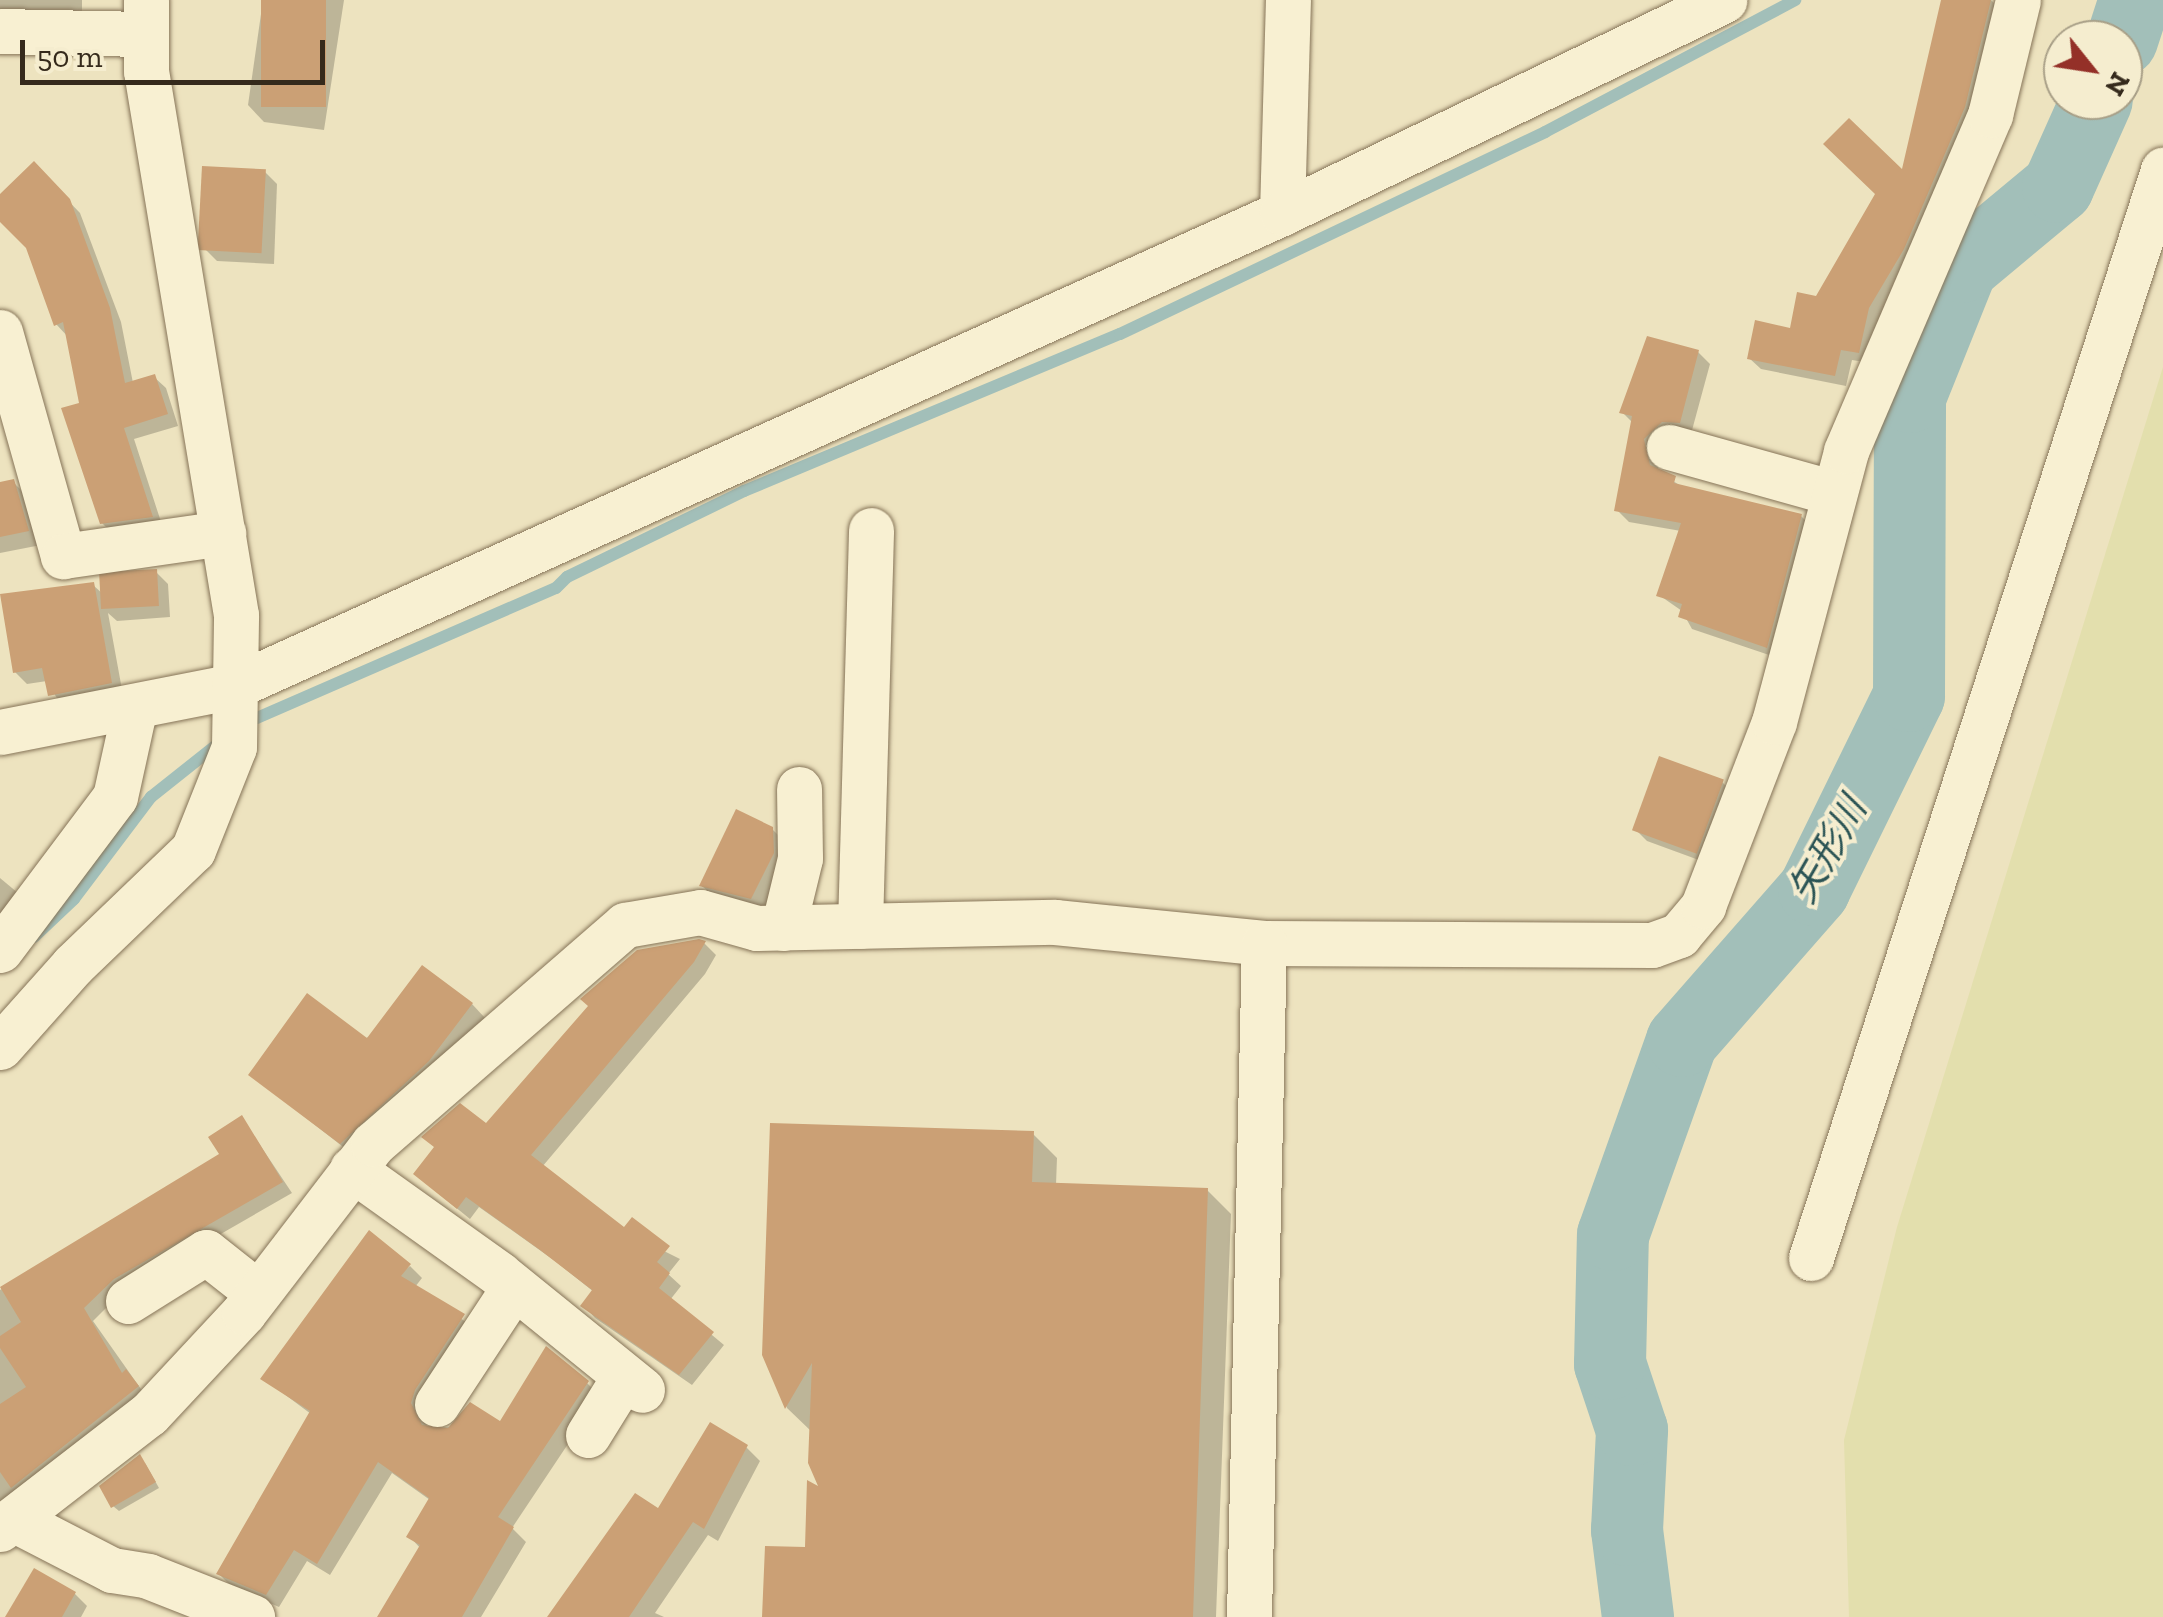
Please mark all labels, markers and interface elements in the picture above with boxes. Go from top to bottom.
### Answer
scale bar [25,20,330,82]
north arrow [2043,20,2143,120]
text: 50 m [37,39,102,75]
text: N [2098,67,2137,102]
water label: 矢形川 [1780,789,1876,911]

